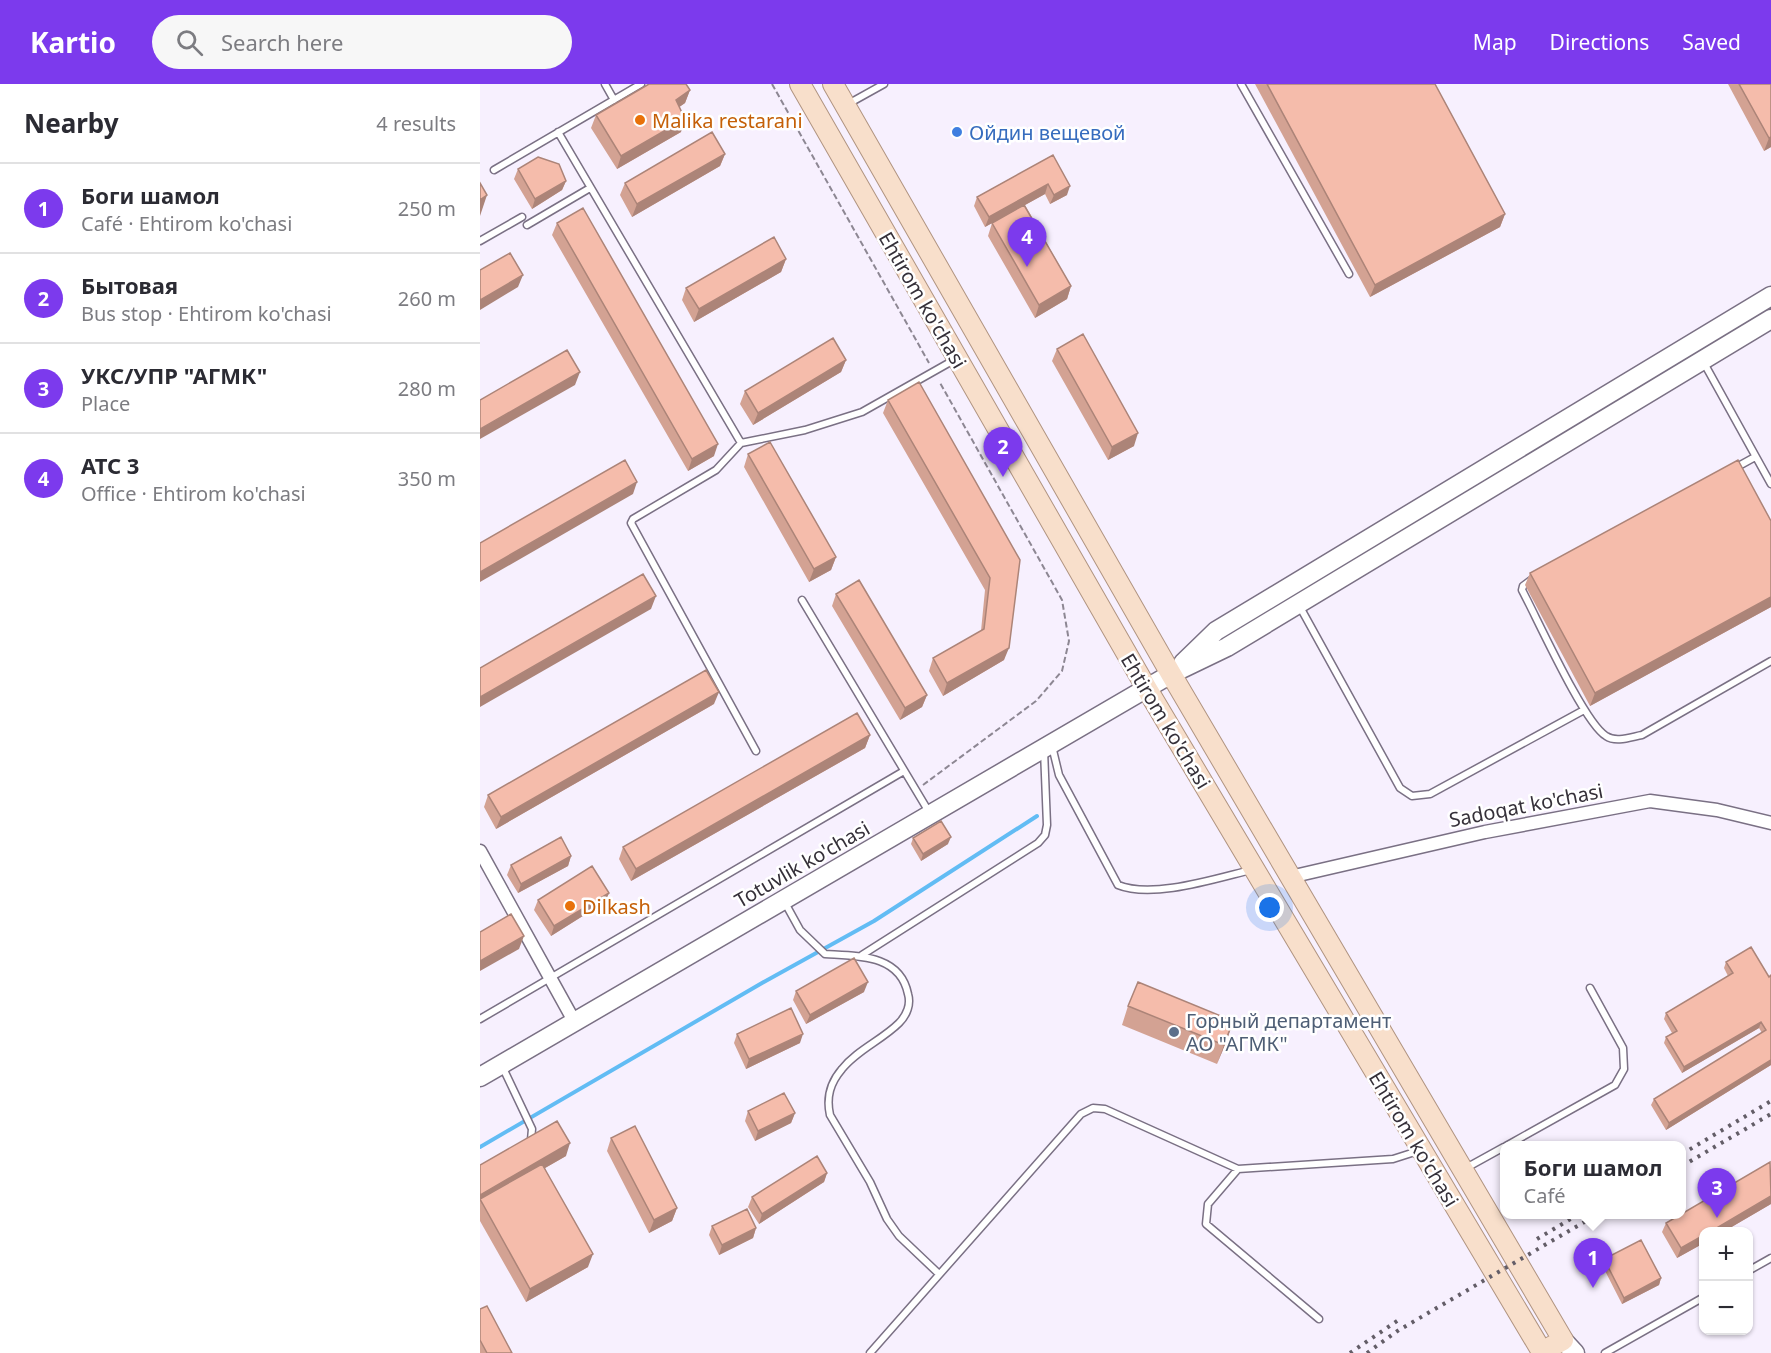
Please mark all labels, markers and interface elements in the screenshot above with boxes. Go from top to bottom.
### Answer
search box [152,15,572,69]
text: Kartio [30,23,116,61]
icon: search [173,26,206,59]
text: Search here [221,27,343,57]
text: Map [1473,28,1517,56]
text: Directions [1550,28,1649,56]
text: Saved [1682,28,1741,56]
text: Nearby [24,105,119,141]
place label: Malika restarani [652,107,803,134]
text: 4 results [376,110,456,137]
marker: Malika restarani [633,113,647,127]
place label: Ойдин вещевой [969,119,1126,146]
marker: Ойдин вещевой [950,125,964,139]
text: Боги шамол [81,180,220,210]
text: 1 [38,195,49,222]
text: 250 m [398,195,456,222]
text: Café · Ehtirom ko'chasi [81,210,292,237]
pin: 4 [1008,218,1046,267]
street label: Ehtirom ko'chasi [873,227,973,373]
text: Бытовая [81,270,178,300]
text: 2 [38,285,49,312]
text: 260 m [398,285,456,312]
text: Bus stop · Ehtirom ko'chasi [81,300,332,327]
text: УКС/УПР "АГМК" [81,360,267,390]
text: 3 [38,375,49,402]
text: 280 m [398,375,456,402]
text: Place [81,390,130,417]
pin: 2 [984,428,1022,477]
text: АТС 3 [81,450,139,480]
text: 4 [38,465,49,492]
text: 350 m [398,465,456,492]
text: Office · Ehtirom ko'chasi [81,480,306,507]
street label: Ehtirom ko'chasi [1115,648,1217,794]
street label: Sadoqat ko'chasi [1447,777,1605,833]
street label: Totuvlik ko'chasi [730,814,874,914]
place label: Dilkash [582,893,651,920]
your location [1255,893,1284,922]
marker: Dilkash [563,899,577,913]
place label: Горный департамент АО "АГМК" [1186,1007,1391,1057]
marker: Горный департамент АО "АГМК" [1167,1025,1181,1039]
street label: Ehtirom ko'chasi [1363,1066,1465,1212]
popup [1500,1141,1686,1219]
text: Боги шамол [1524,1152,1662,1182]
pin: 3 [1698,1168,1736,1218]
text: Café [1524,1182,1566,1209]
map controls [1699,1227,1753,1335]
button: + [1699,1227,1753,1281]
pin: 1 [1574,1238,1612,1288]
button: − [1699,1281,1753,1335]

